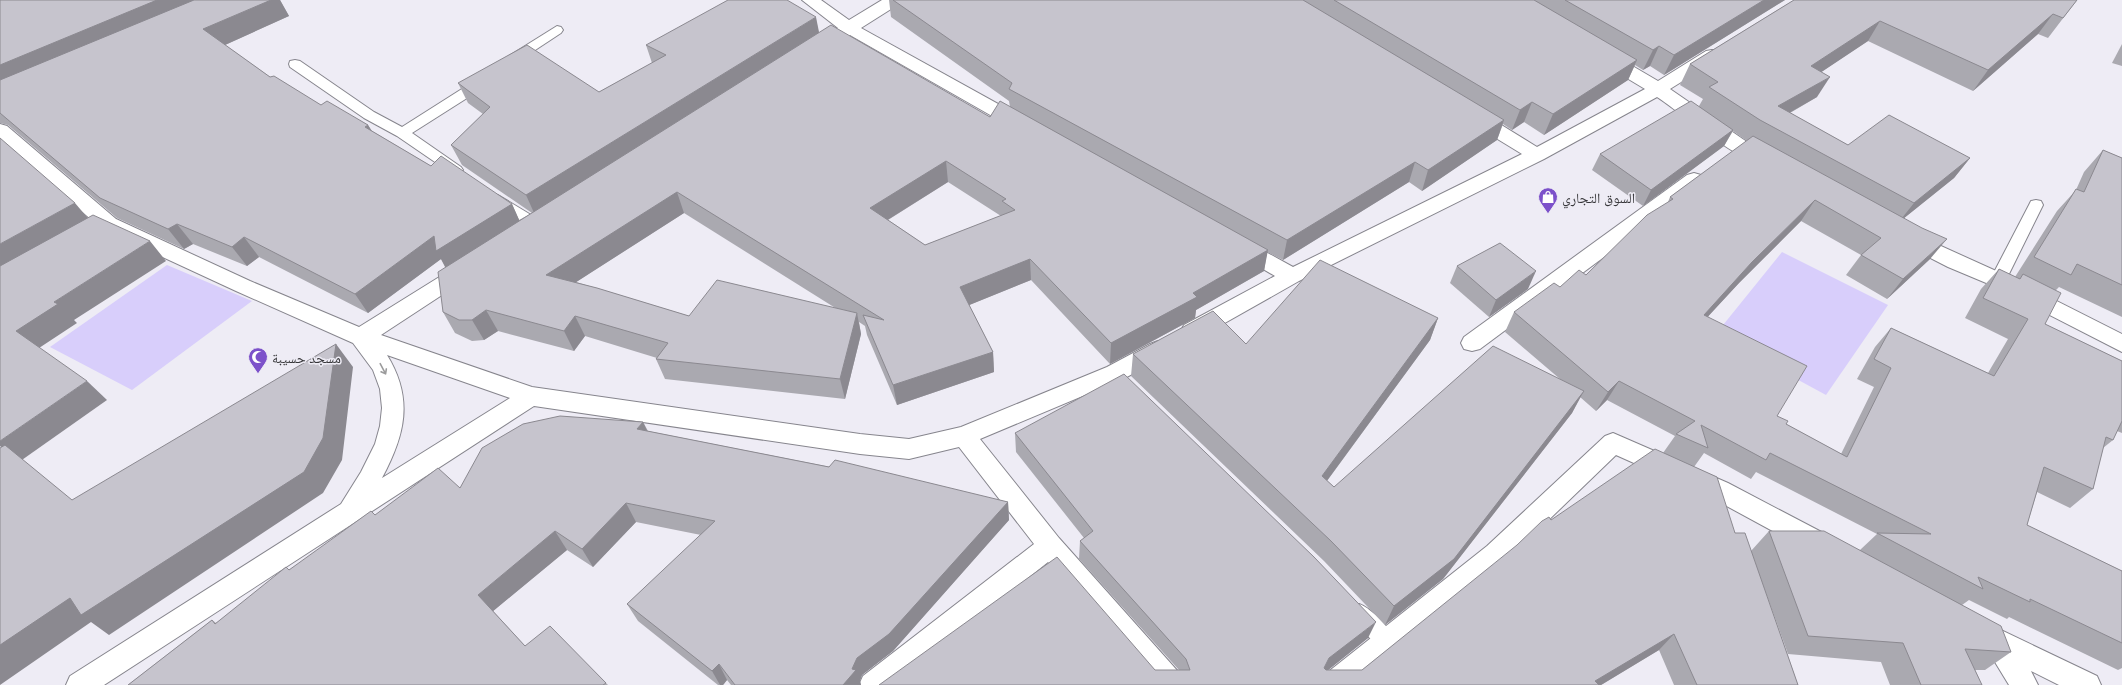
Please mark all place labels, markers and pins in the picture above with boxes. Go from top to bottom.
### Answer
shop icon: السوق التجاري [1537,186,1559,214]
place label: السوق التجاري [1562,188,1635,209]
mosque icon: مسجد حسيبة [247,346,269,374]
place label: مسجد حسيبة [272,348,341,367]

